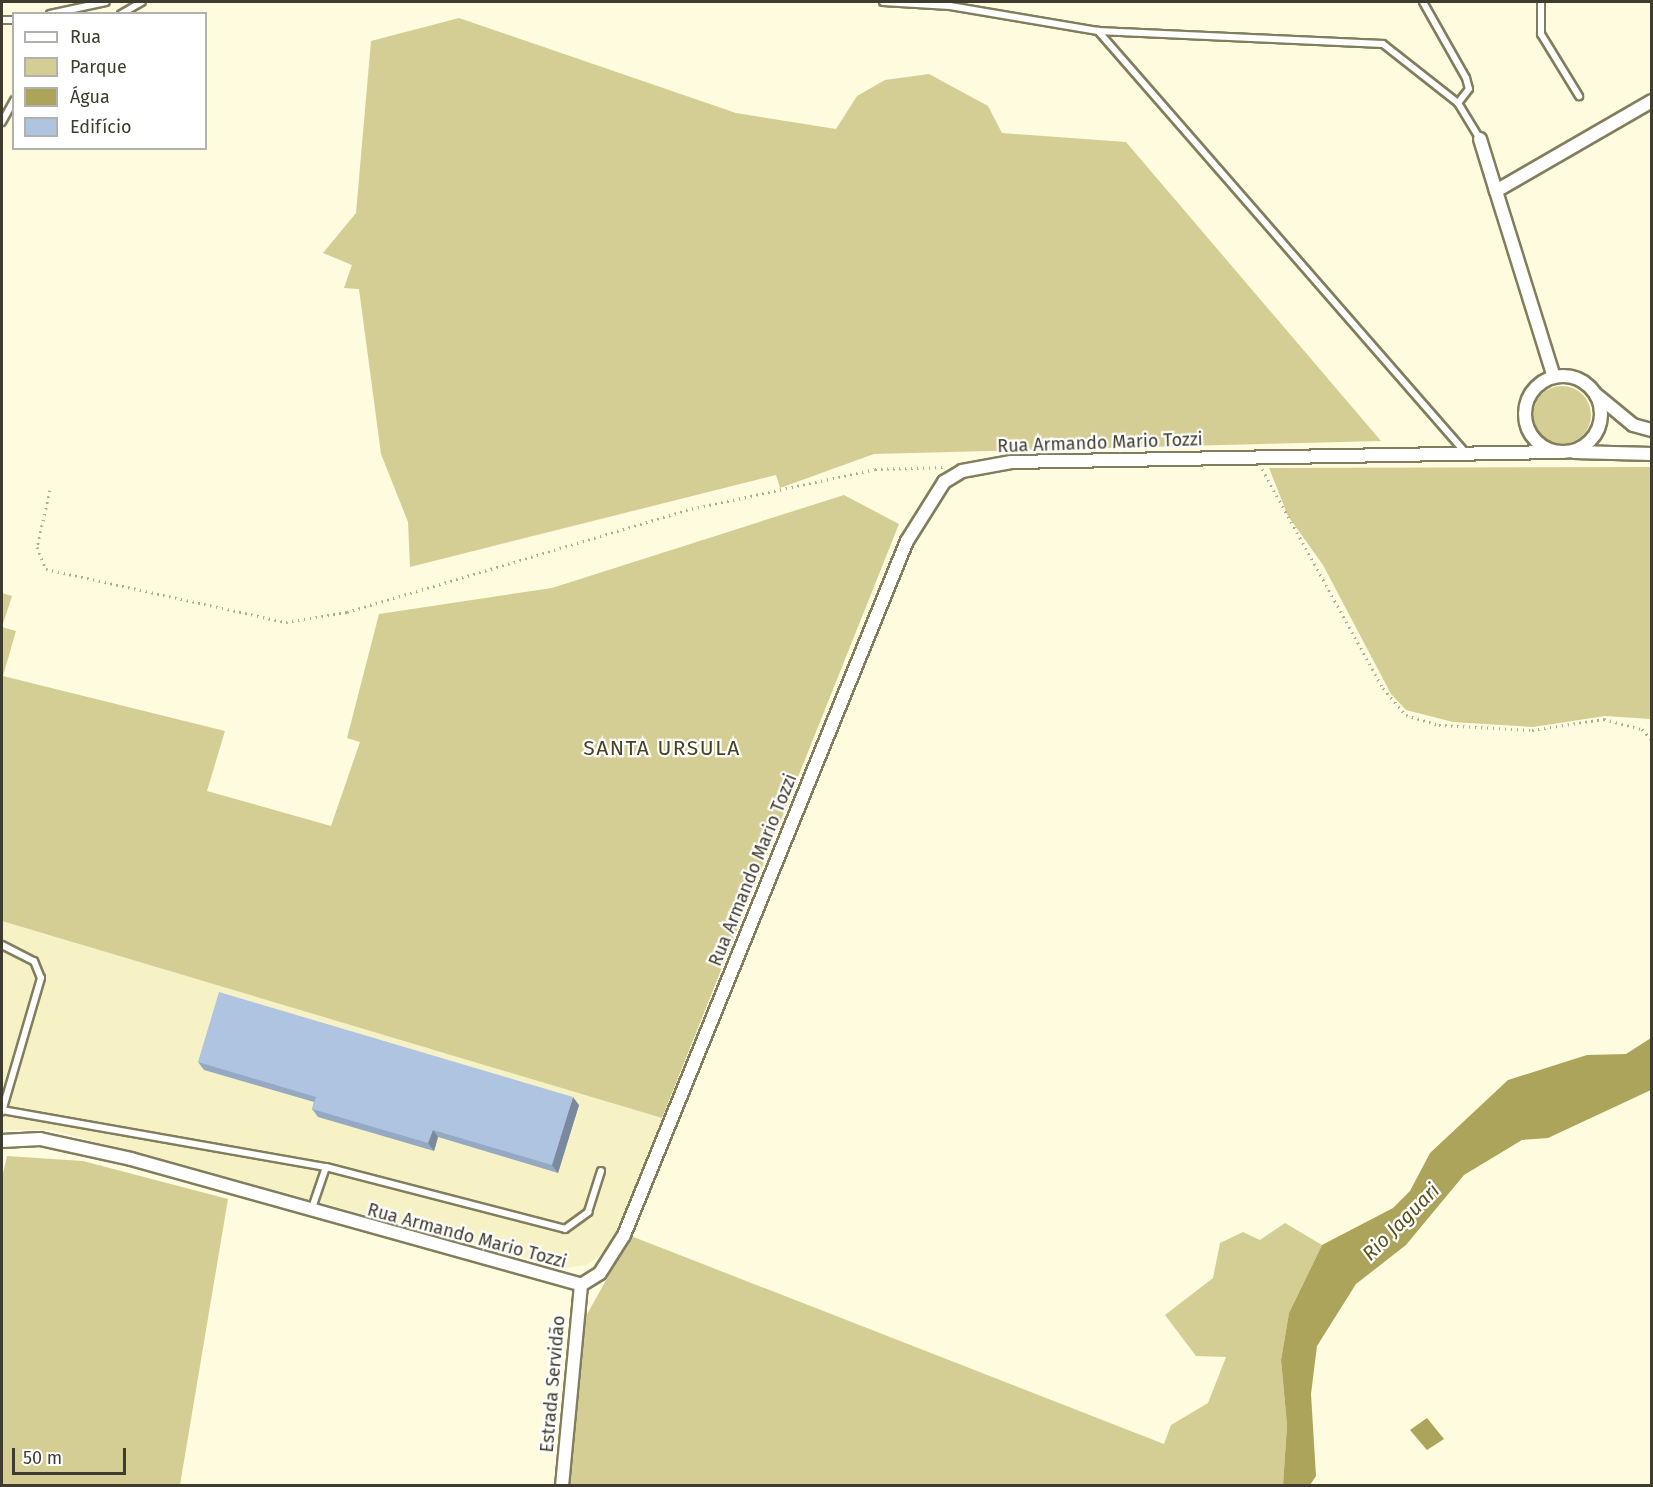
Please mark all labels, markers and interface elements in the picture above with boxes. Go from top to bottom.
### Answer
legend [12,12,207,150]
text: Rua [70,26,101,48]
text: Parque [70,56,127,78]
text: Água [70,86,110,108]
text: Edifício [70,116,132,138]
street label: Rua Armando Mario Tozzi [997,429,1203,457]
district label: SANTA URSULA [583,735,741,761]
street label: Rua Armando Mario Tozzi [704,771,802,969]
water label: Rio Jaguari [1357,1178,1445,1266]
street label: Rua Armando Mario Tozzi [365,1199,569,1273]
street label: Estrada Servidão [536,1315,570,1453]
scale bar [15,1436,129,1474]
text: 50 m [23,1447,62,1469]

